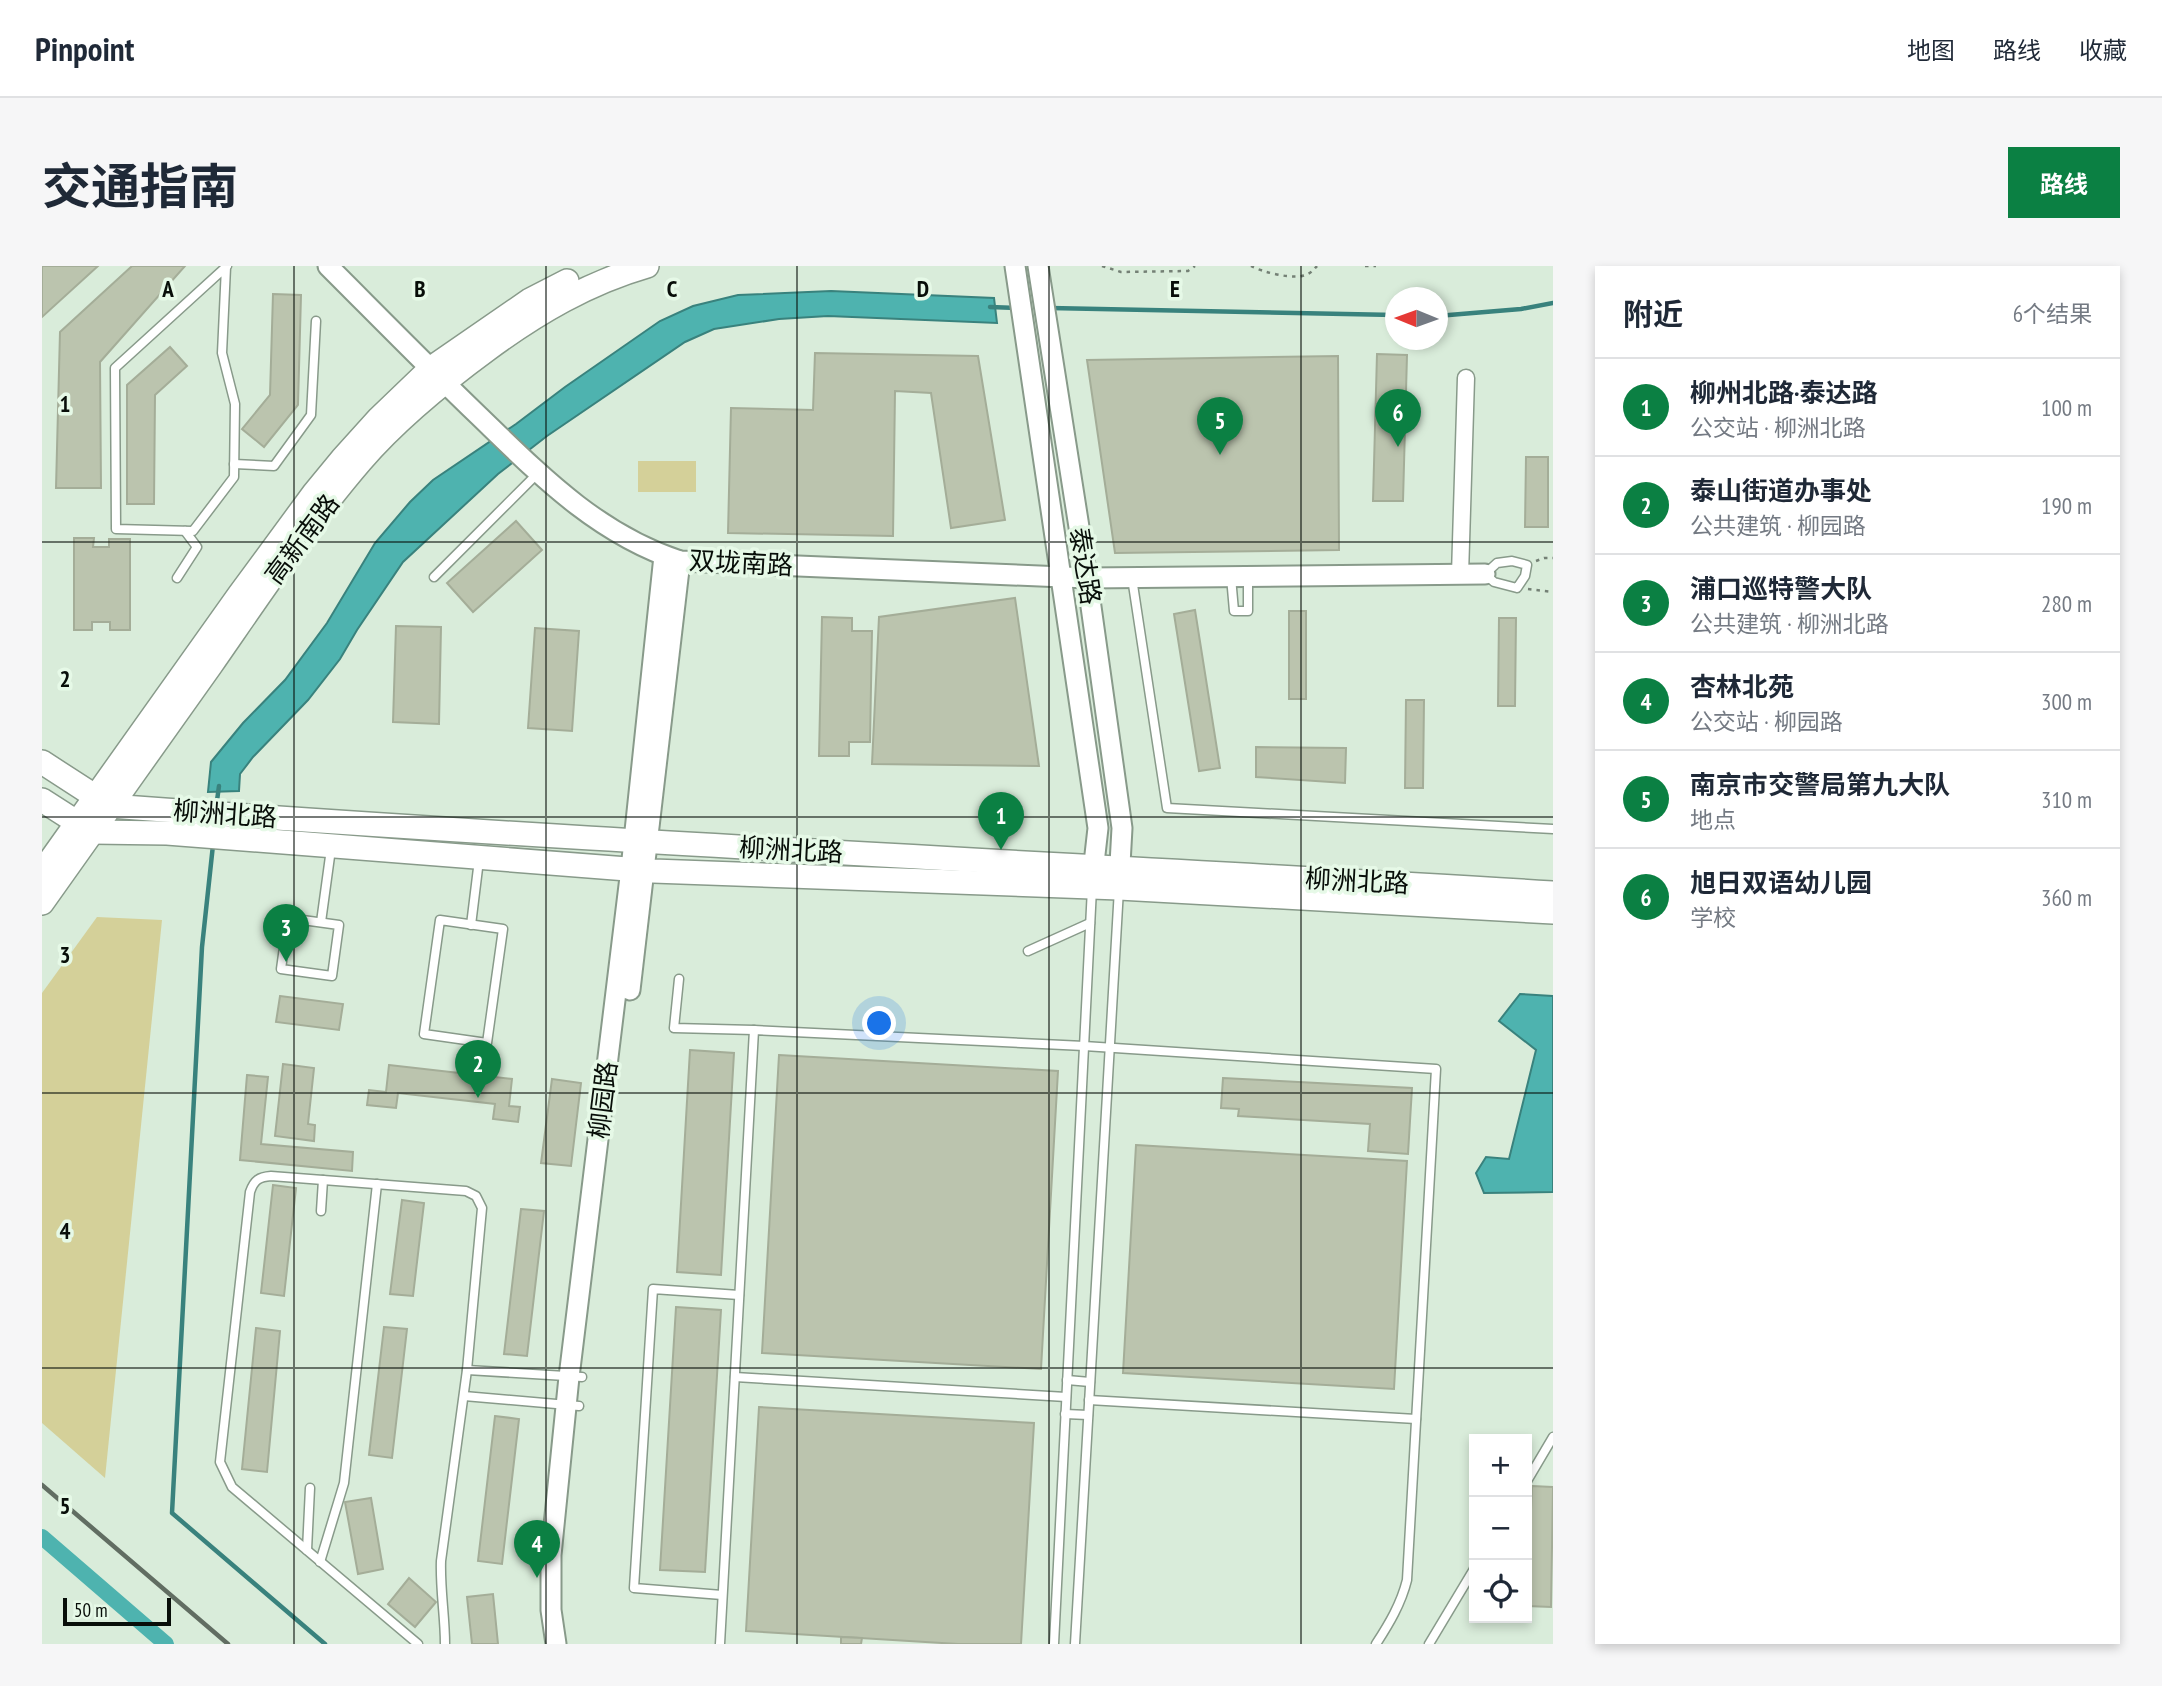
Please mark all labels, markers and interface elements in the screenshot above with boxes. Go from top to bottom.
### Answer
text: Pinpoint [35,27,134,70]
text: 地图 [1907,35,1955,66]
text: 路线 [1993,35,2041,66]
text: 收藏 [2079,35,2127,66]
button: 路线 [2008,147,2120,218]
text: 交通指南 [42,154,238,218]
text: A [161,274,174,303]
text: B [414,274,426,303]
text: C [667,274,678,303]
text: D [917,274,929,303]
text: E [1170,274,1180,303]
north arrow [1385,287,1448,350]
text: 附近 [1623,294,1683,333]
text: 6个结果 [2013,299,2092,328]
text: 柳州北路·泰达路 [1690,376,1878,409]
text: 1 [60,389,71,418]
pin: 6 [1375,389,1421,447]
text: 1 [1641,393,1652,422]
text: 100 m [2041,393,2092,422]
pin: 5 [1197,397,1243,455]
text: 公交站 · 柳洲北路 [1690,413,1866,442]
text: 泰山街道办事处 [1690,474,1872,507]
street label: 高新南路 [257,487,346,590]
text: 2 [1641,491,1652,520]
text: 190 m [2041,491,2092,520]
text: 公共建筑 · 柳园路 [1690,511,1866,540]
street label: 泰达路 [1063,525,1108,607]
street label: 双垅南路 [688,543,794,582]
text: 浦口巡特警大队 [1690,572,1872,605]
text: 3 [1641,589,1652,618]
text: 280 m [2041,589,2092,618]
text: 公共建筑 · 柳洲北路 [1690,609,1889,638]
text: 2 [60,664,71,693]
text: 杏林北苑 [1690,670,1794,703]
text: 4 [1641,687,1652,716]
text: 300 m [2041,687,2092,716]
text: 公交站 · 柳园路 [1690,707,1843,736]
text: 南京市交警局第九大队 [1690,768,1950,801]
text: 5 [1641,785,1652,814]
text: 310 m [2041,785,2092,814]
pin: 1 [978,792,1024,850]
street label: 柳洲北路 [172,793,278,834]
text: 地点 [1690,805,1736,834]
street label: 柳洲北路 [738,830,844,869]
street label: 柳洲北路 [1304,861,1410,900]
text: 旭日双语幼儿园 [1690,866,1872,899]
text: 6 [1641,883,1652,912]
text: 360 m [2041,883,2092,912]
text: 学校 [1690,903,1736,932]
pin: 3 [263,904,309,962]
text: 3 [60,940,71,969]
your location [862,1006,896,1040]
pin: 2 [455,1040,501,1098]
street label: 柳园路 [581,1059,624,1141]
text: 4 [60,1216,71,1245]
map controls [1469,1434,1532,1623]
button: + [1469,1434,1532,1497]
text: 5 [60,1491,71,1520]
button: − [1469,1497,1532,1560]
pin: 4 [514,1520,560,1578]
button: locate [1469,1560,1532,1623]
scale bar [63,1595,172,1627]
text: 50 m [74,1598,108,1622]

